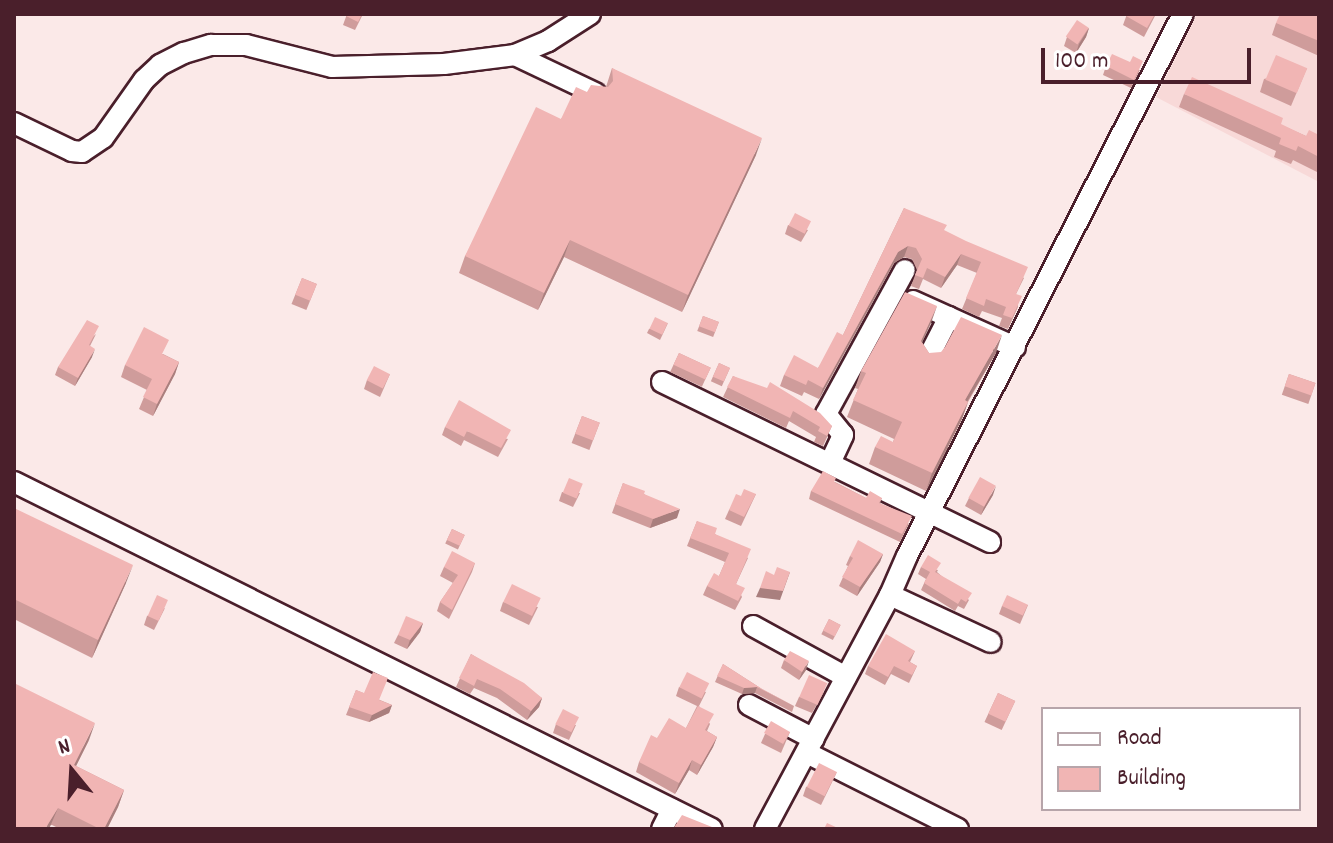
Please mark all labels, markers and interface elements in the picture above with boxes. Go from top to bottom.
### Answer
scale bar [1045,32,1255,82]
text: 100 m [1055,45,1108,79]
legend [1041,707,1301,811]
text: Road [1117,722,1162,756]
north arrow [32,731,112,811]
text: N [54,731,74,764]
text: Building [1117,762,1186,796]

